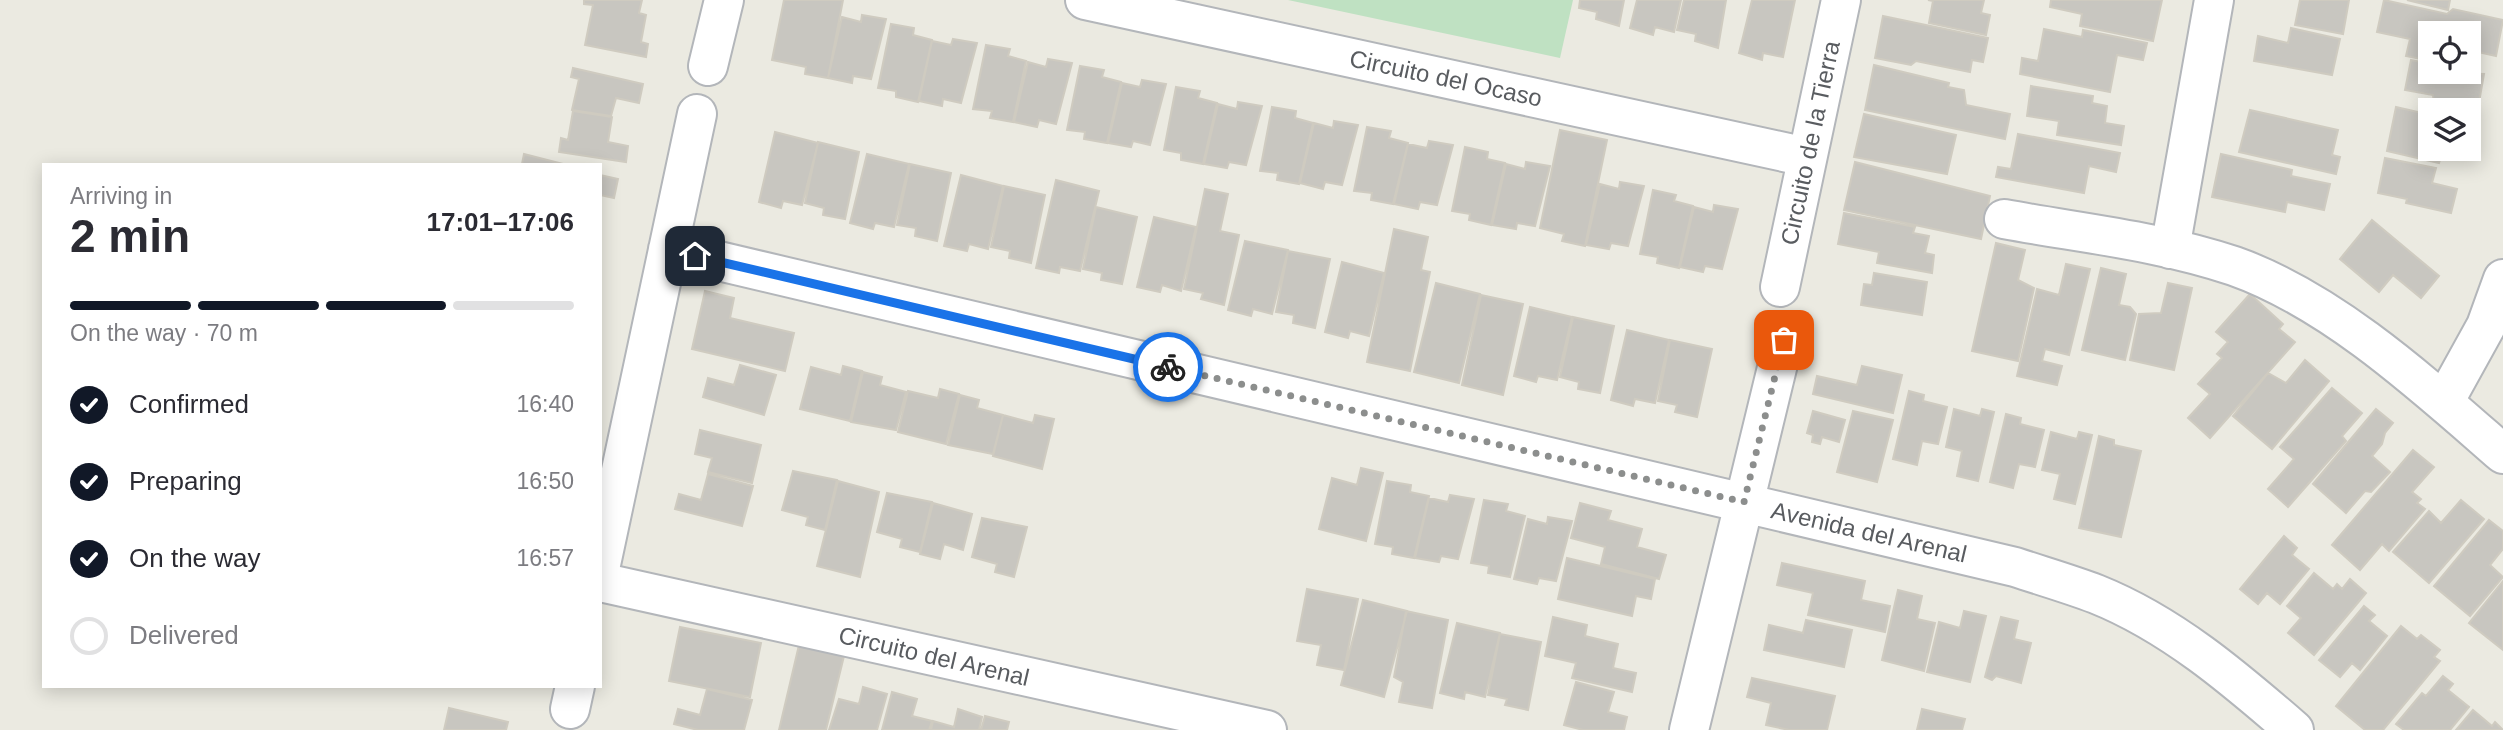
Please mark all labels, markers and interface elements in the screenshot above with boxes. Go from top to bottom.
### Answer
map controls [2418,21,2481,161]
button: locate [2418,21,2481,84]
street label: Circuito de la Tierra [1775,38,1845,248]
street label: Circuito del Ocaso [1347,44,1545,112]
button: layers [2418,98,2481,161]
text: Arriving in [70,183,172,209]
text: 17:01–17:06 [427,207,574,237]
text: 2 min [70,210,190,262]
pin [665,226,725,286]
icon: home [676,237,714,275]
pin [1754,310,1814,370]
text: On the way · 70 m [70,320,258,346]
icon: bag [1765,321,1803,359]
courier [1133,332,1203,402]
icon: bike [1149,348,1187,386]
icon: check [70,386,108,424]
text: Confirmed [129,389,249,419]
text: 16:40 [516,391,574,417]
icon: check [70,463,108,501]
text: Preparing [129,466,242,496]
text: 16:50 [516,468,574,494]
street label: Avenida del Arenal [1769,496,1969,568]
icon: check [70,540,108,578]
text: On the way [129,543,261,573]
text: 16:57 [516,545,574,571]
text: Delivered [129,620,239,650]
street label: Circuito del Arenal [836,621,1032,691]

